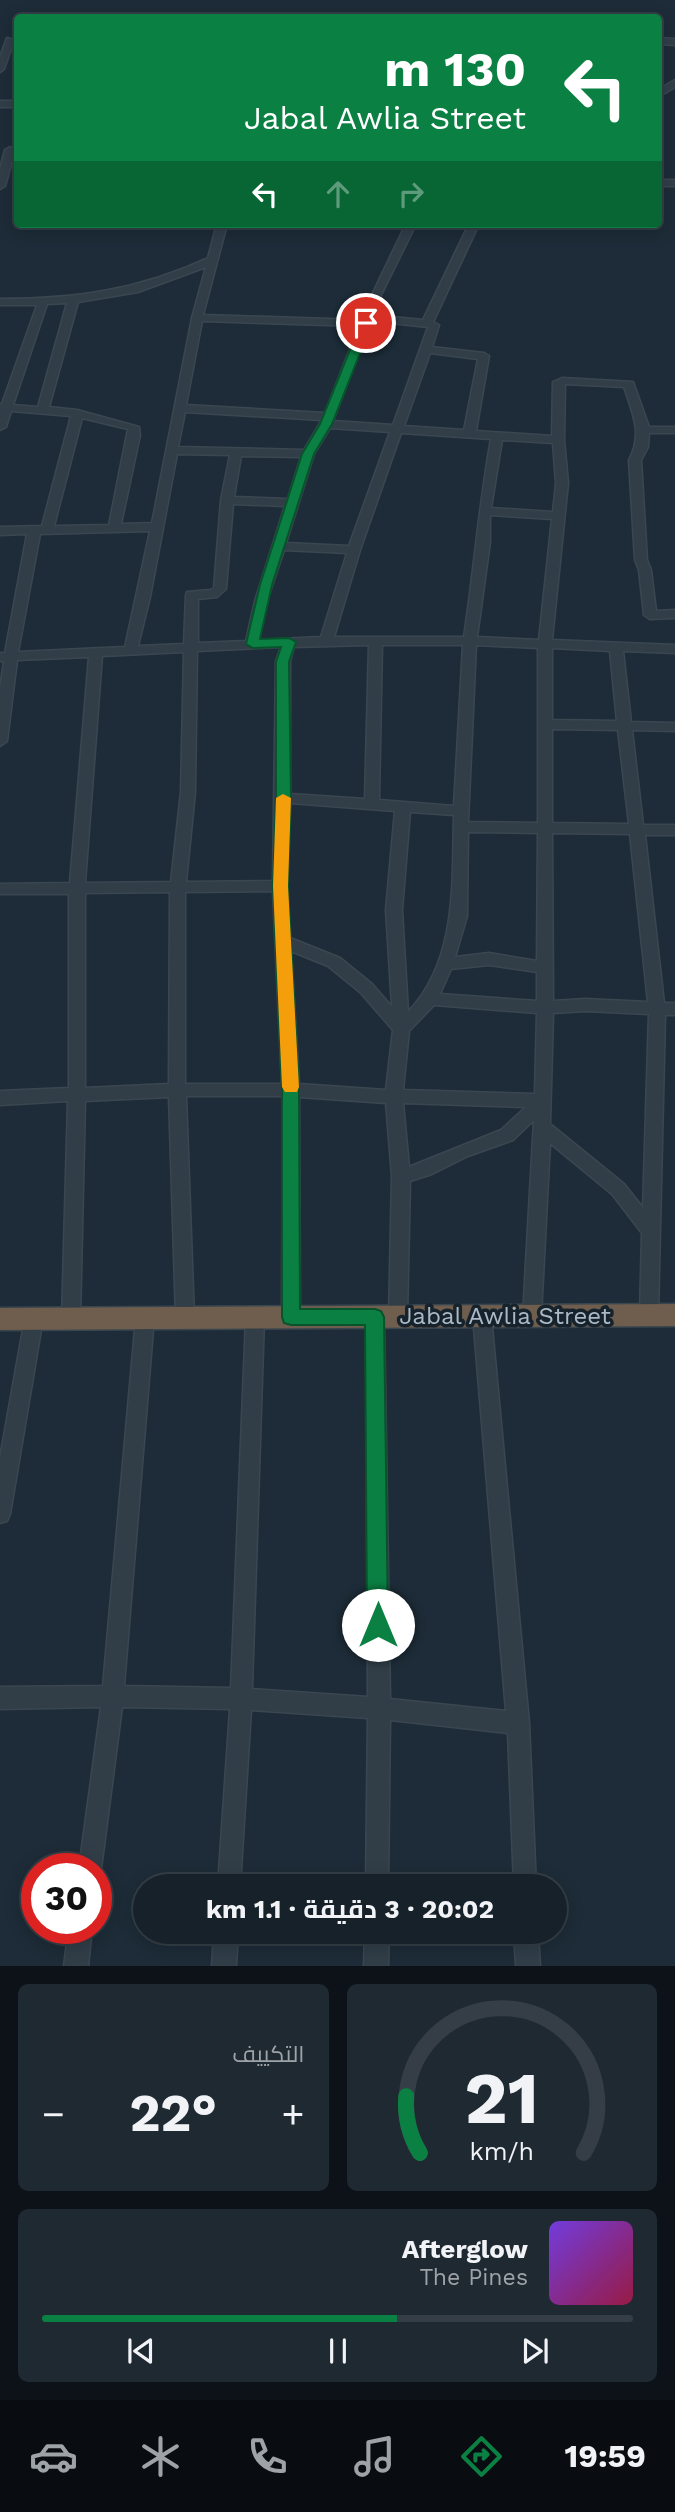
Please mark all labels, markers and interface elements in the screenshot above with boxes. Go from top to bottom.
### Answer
text: 130 m [384,40,526,98]
icon: left [550,42,641,133]
text: Jabal Awlia Street [244,99,526,137]
icon: left [246,175,284,213]
icon: ahead [319,175,357,213]
icon: right [392,175,430,213]
pin [336,293,396,353]
icon: arrive [347,304,385,342]
street label: Jabal Awlia Street [399,1302,611,1330]
position arrow [341,1588,415,1662]
speed limit sign: 30 [21,1853,112,1944]
text: 20:02 · 3 دقيقة · 1.1 km [206,1894,494,1924]
text: التكييف [232,2041,305,2068]
text: 21 [464,2056,539,2142]
text: 22° [129,2083,217,2144]
text: − [42,2092,65,2136]
text: + [282,2092,304,2136]
text: km/h [470,2137,534,2166]
text: Afterglow [402,2234,528,2264]
text: The Pines [419,2264,528,2291]
icon: previous [122,2332,160,2370]
icon: pause [319,2332,357,2370]
icon: next [516,2332,554,2370]
icon: car [29,2432,78,2481]
icon: climate [136,2432,185,2481]
icon: phone [243,2432,292,2481]
icon: music [350,2432,399,2481]
icon: directions [457,2432,506,2481]
text: 19:59 [564,2437,646,2475]

